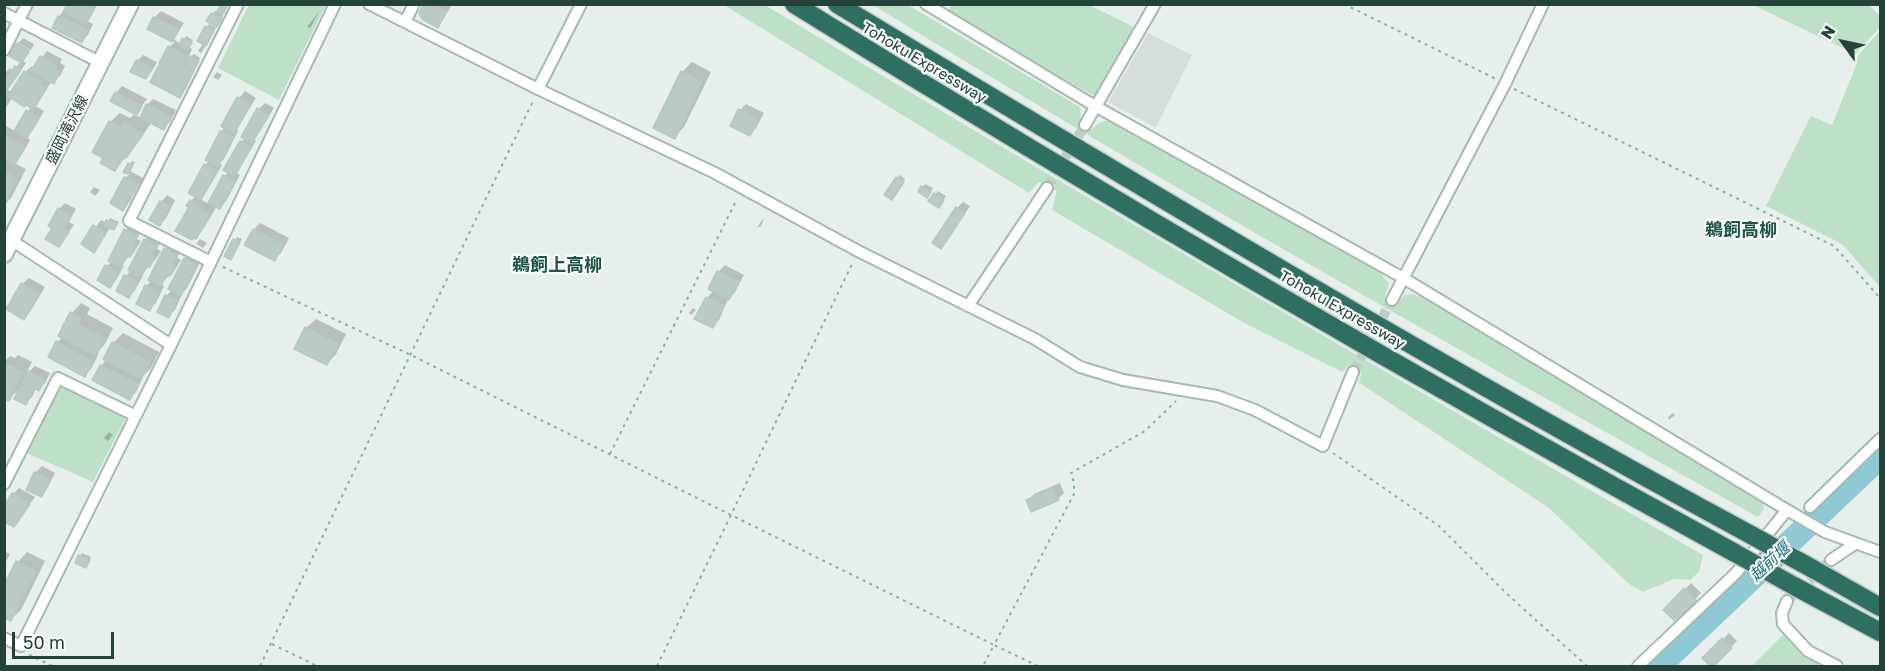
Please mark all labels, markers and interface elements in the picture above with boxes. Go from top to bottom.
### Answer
north arrow [1813,12,1873,72]
street label: Tohoku Expressway [859,19,989,107]
text: N [1816,22,1840,43]
street label: 盛岡滝沢線 [42,93,92,167]
district label: 鵜飼高柳 [1705,219,1777,241]
district label: 鵜飼上高柳 [512,254,602,276]
street label: Tohoku Expressway [1276,267,1408,353]
water label: 越前堰 [1746,539,1794,585]
scale bar [15,620,117,658]
text: 50 m [23,631,65,653]

